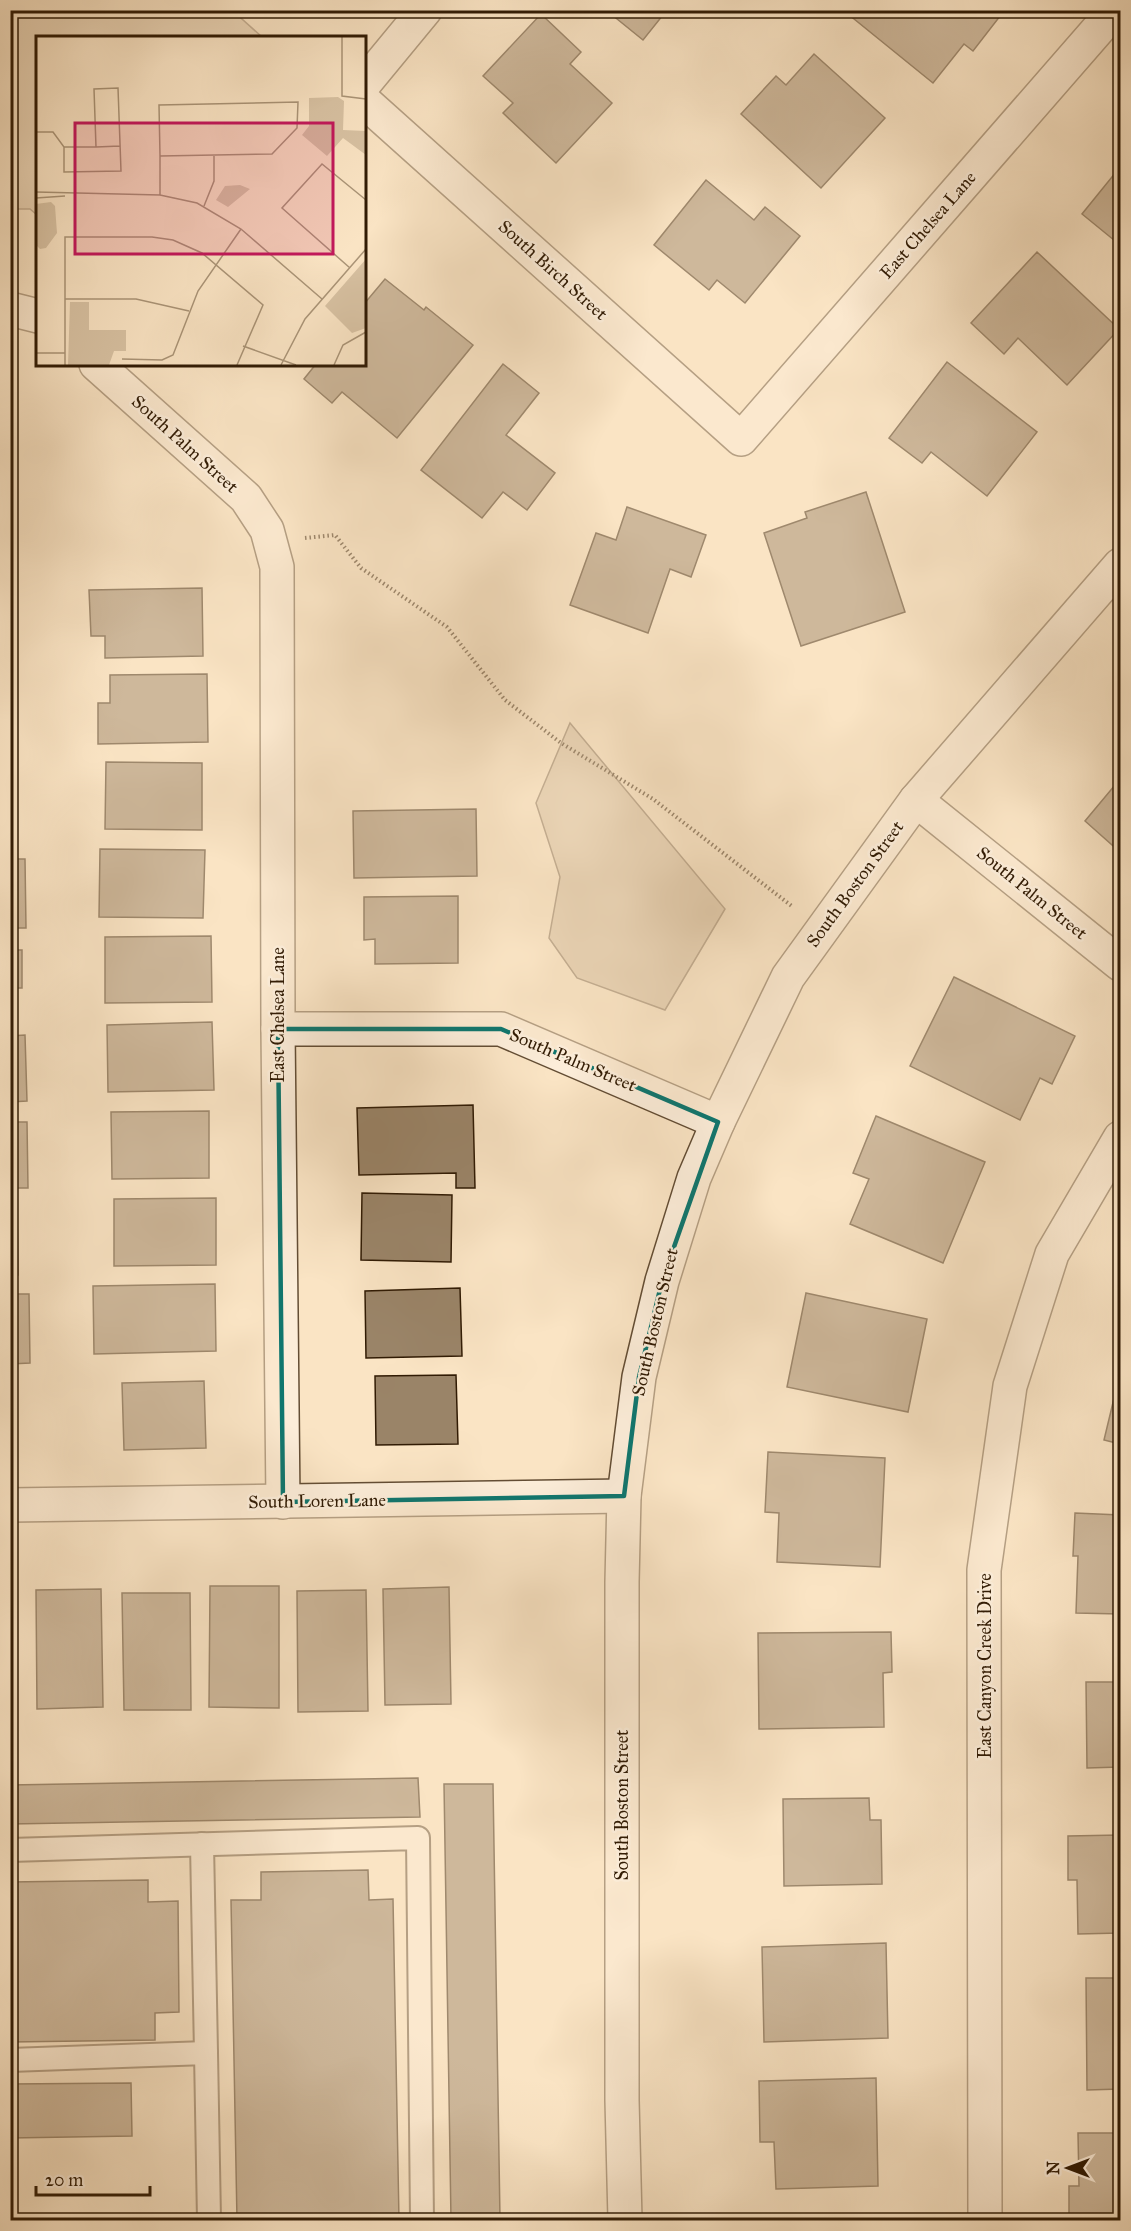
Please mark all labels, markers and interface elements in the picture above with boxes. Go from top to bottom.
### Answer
inset map [36,36,366,366]
street label: East Chelsea Lane [875,167,981,283]
street label: South Birch Street [494,215,612,325]
street label: South Palm Street [127,390,243,498]
street label: South Boston Street [802,816,909,952]
street label: South Palm Street [972,842,1092,945]
street label: East Chelsea Lane [267,947,289,1083]
street label: South Palm Street [506,1023,640,1097]
street label: South Boston Street [627,1245,683,1398]
street label: South Loren Lane [248,1489,386,1513]
street label: East Canyon Creek Drive [974,1573,996,1759]
street label: South Boston Street [611,1729,633,1881]
north arrow [1038,2138,1098,2198]
scale bar [36,2159,150,2197]
text: N [1044,2161,1063,2175]
text: 20 m [45,2169,83,2191]

